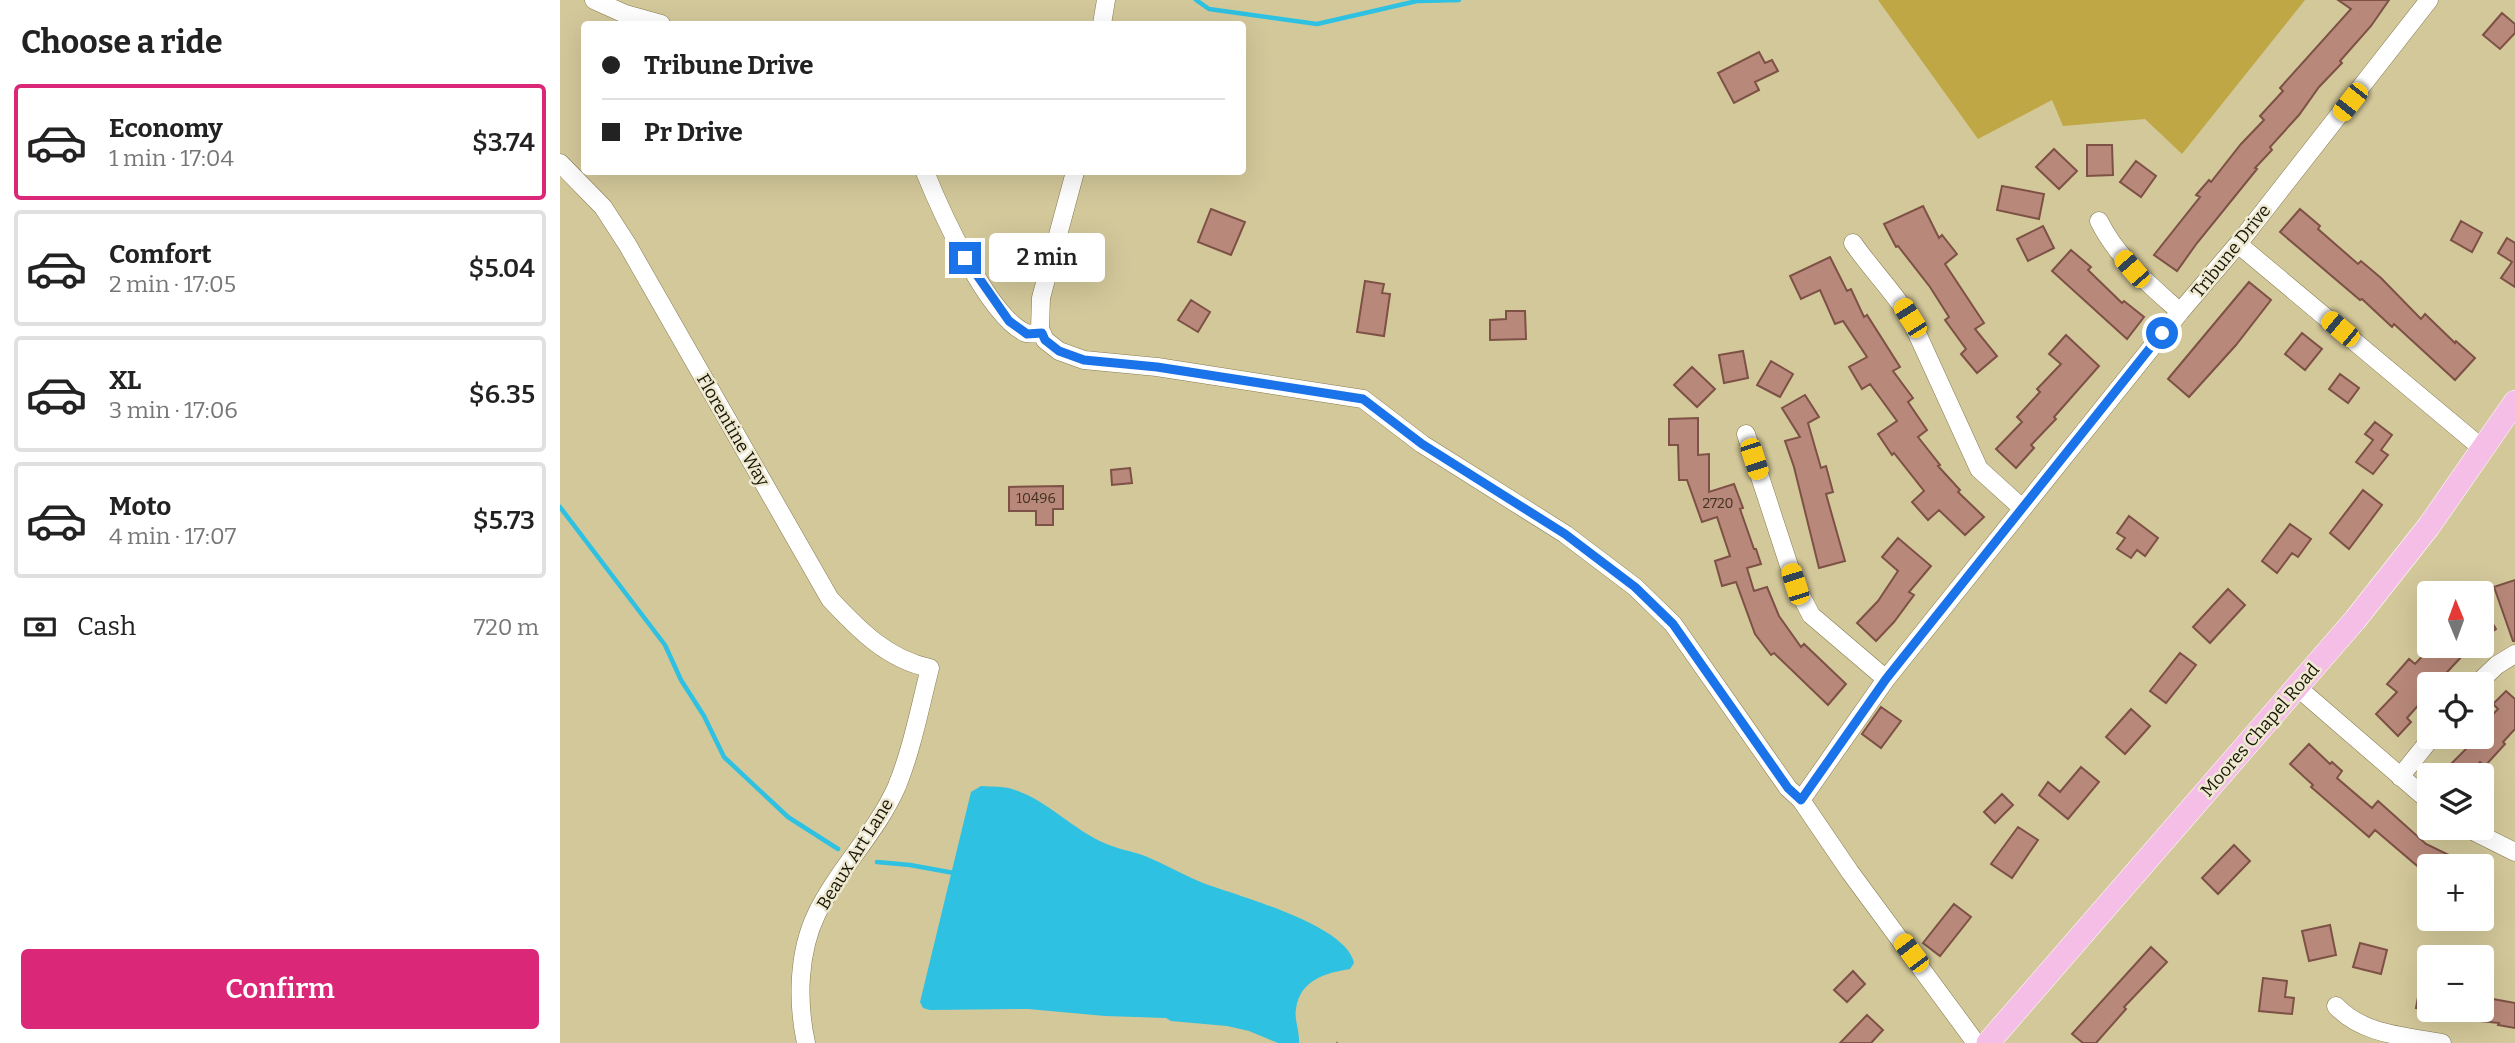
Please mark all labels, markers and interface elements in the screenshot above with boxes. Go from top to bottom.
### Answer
text: Choose a ride [21,23,222,61]
text: Tribune Drive [644,50,814,81]
car [2329,79,2372,125]
icon: car [25,111,88,174]
text: Economy [109,113,223,144]
text: Pr Drive [644,117,743,148]
text: $3.74 [472,127,535,158]
text: 1 min · 17:04 [109,144,234,172]
street label: Tribune Drive [2187,200,2275,302]
callout: 2 min [990,233,1105,282]
icon: car [25,237,88,300]
text: Comfort [109,239,212,270]
route end [949,242,981,274]
text: 2 min [1017,243,1077,271]
car [2111,246,2154,292]
text: $5.04 [469,253,535,284]
text: 2 min · 17:05 [109,270,236,298]
car [1890,295,1931,341]
car [2318,307,2363,351]
route start [2146,317,2178,349]
icon: car [25,363,88,426]
text: XL [109,365,141,396]
street label: Florentine Way [692,370,774,491]
text: $6.35 [469,379,535,410]
text: 3 min · 17:06 [109,396,238,424]
car [1738,436,1771,482]
icon: car [25,489,88,552]
house number: 10496 [1016,490,1056,507]
text: Moto [109,491,171,522]
house number: 2720 [1702,495,1734,512]
text: $5.73 [473,505,535,536]
text: 4 min · 17:07 [109,522,236,550]
car [1779,561,1812,607]
north arrow [2417,581,2494,658]
map controls [2417,581,2494,1022]
icon: cash [21,608,59,646]
text: Cash [77,611,136,642]
text: 720 m [474,613,539,641]
street label: Moores Chapel Road [2196,658,2324,801]
button: locate [2417,672,2494,749]
button: layers [2417,763,2494,840]
street label: Beaux Art Lane [812,794,898,914]
button: + [2417,854,2494,931]
car [1890,930,1933,976]
button: − [2417,945,2494,1022]
button: Confirm [21,949,539,1029]

